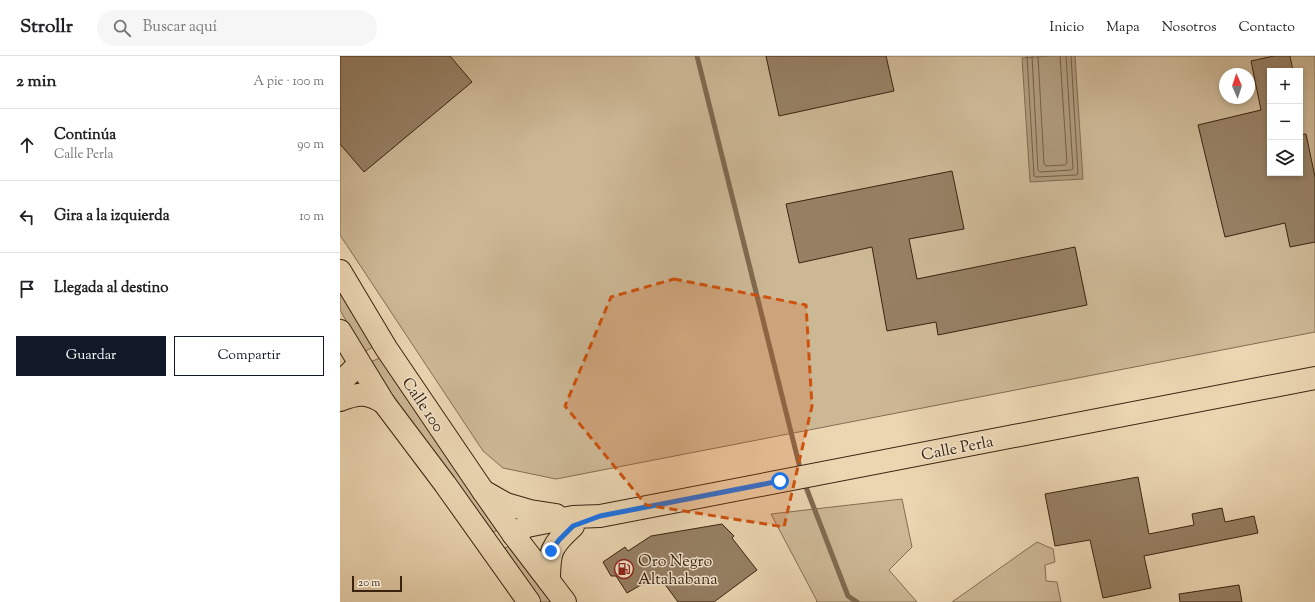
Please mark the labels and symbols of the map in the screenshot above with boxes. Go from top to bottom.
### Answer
north arrow [1219,68,1255,104]
street label: Calle 100 [395,373,449,437]
street label: Calle Perla [919,431,996,468]
route start [771,472,789,490]
route end [542,542,560,560]
place label: Oro Negro Altahabana [638,551,718,592]
fuel station icon: Oro Negro Altahabana [613,558,635,580]
scale bar [352,574,402,593]

